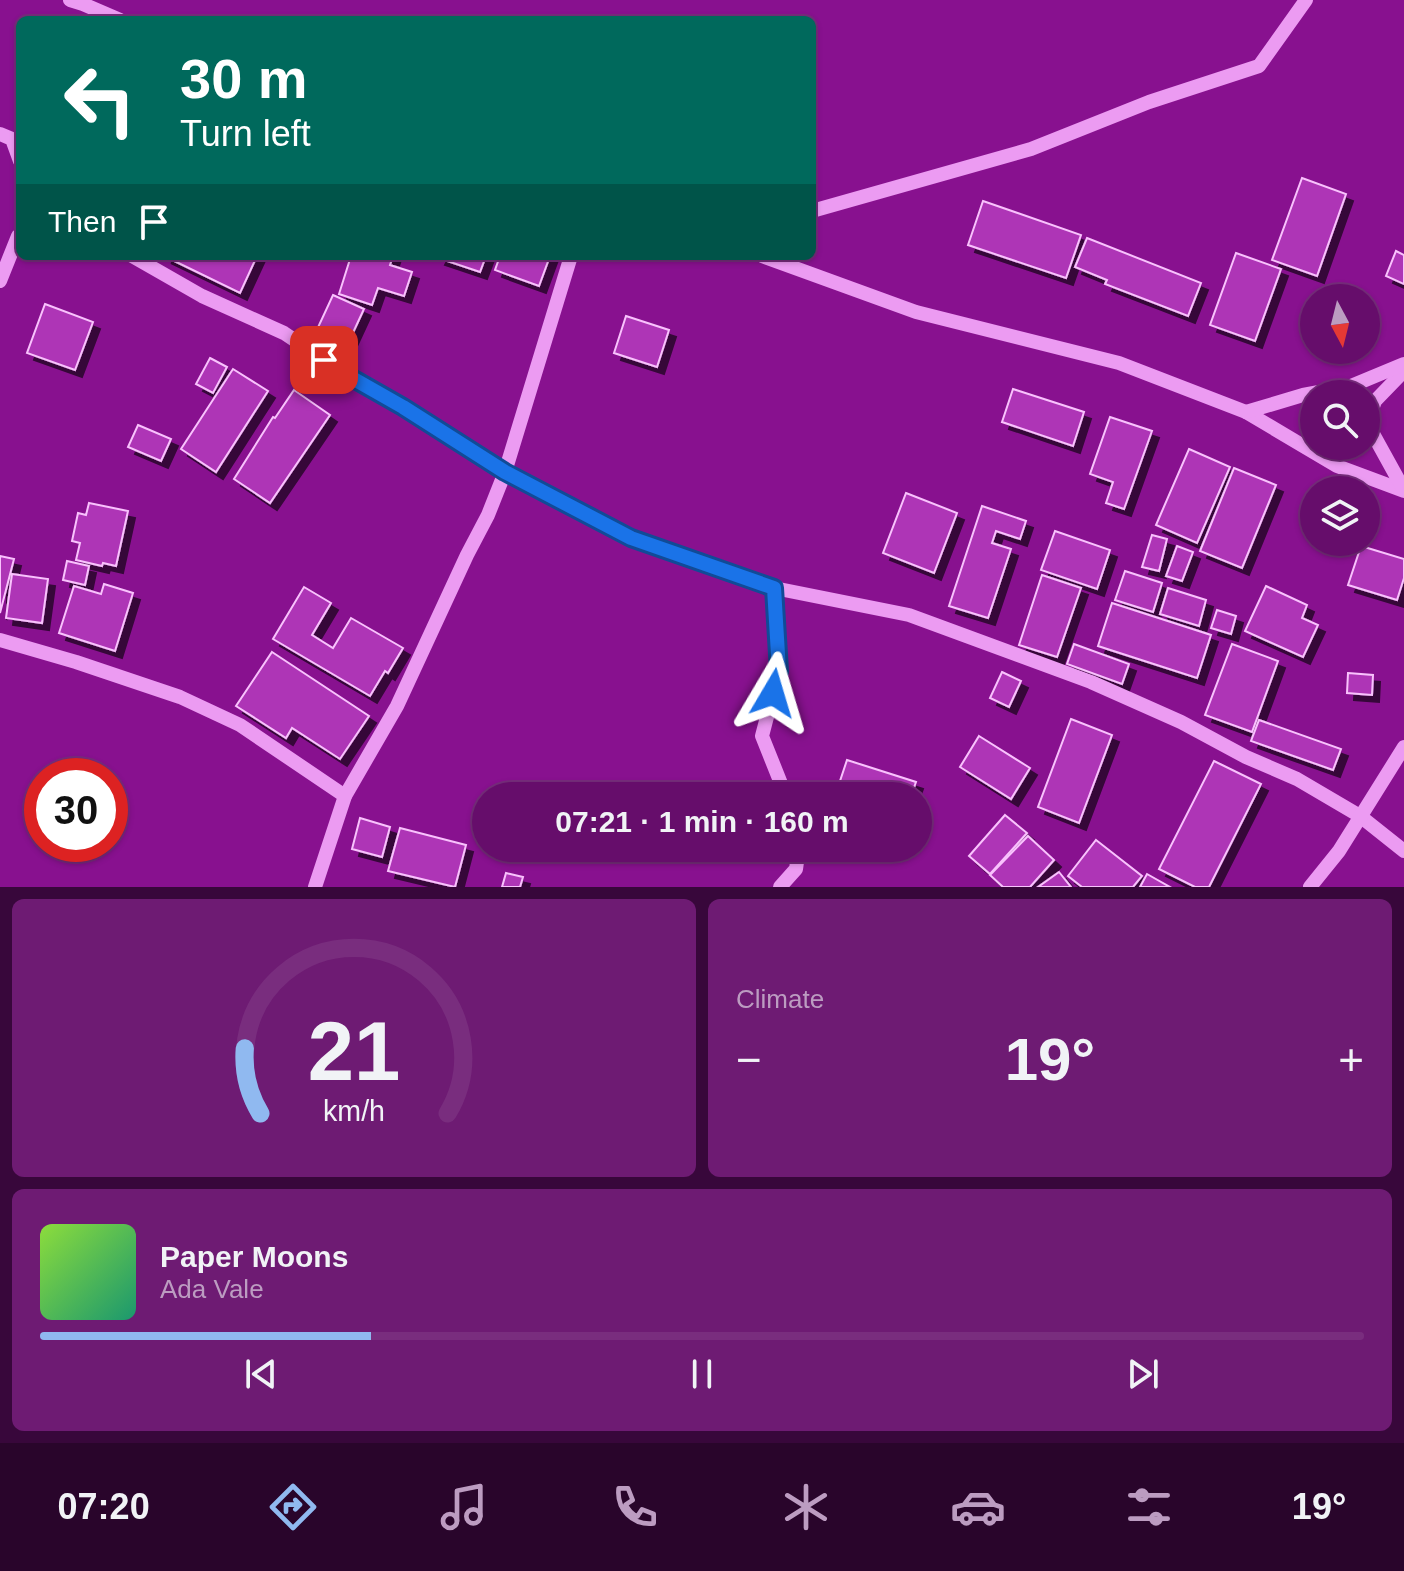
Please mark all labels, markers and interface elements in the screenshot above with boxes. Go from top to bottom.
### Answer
text: 30 m [180,47,308,110]
icon: left [48,48,152,152]
text: Turn left [180,113,311,154]
icon: arrive [132,200,176,244]
text: Then [48,205,116,238]
north arrow [1300,284,1380,364]
map controls [1300,284,1380,556]
pin [290,326,358,394]
icon: arrive [302,338,346,382]
button: search [1300,380,1380,460]
button: layers [1300,476,1380,556]
position arrow [731,651,815,735]
speed limit sign: 30 [24,758,128,862]
text: 07:21 · 1 min · 160 m [555,805,849,838]
text: Climate [736,984,824,1014]
text: 21 [308,1005,400,1098]
text: 19° [1005,1026,1095,1093]
text: − [736,1035,762,1084]
text: + [1338,1035,1364,1084]
text: km/h [323,1095,385,1127]
text: Paper Moons [160,1240,348,1273]
text: Ada Vale [160,1274,264,1304]
icon: previous [239,1352,283,1396]
icon: pause [680,1352,724,1396]
icon: next [1121,1352,1165,1396]
icon: directions [265,1479,321,1535]
icon: music [436,1479,492,1535]
icon: phone [607,1479,663,1535]
icon: climate [778,1479,834,1535]
icon: car [950,1479,1006,1535]
icon: filters [1121,1479,1177,1535]
text: 07:20 [58,1486,150,1527]
text: 19° [1292,1486,1346,1527]

